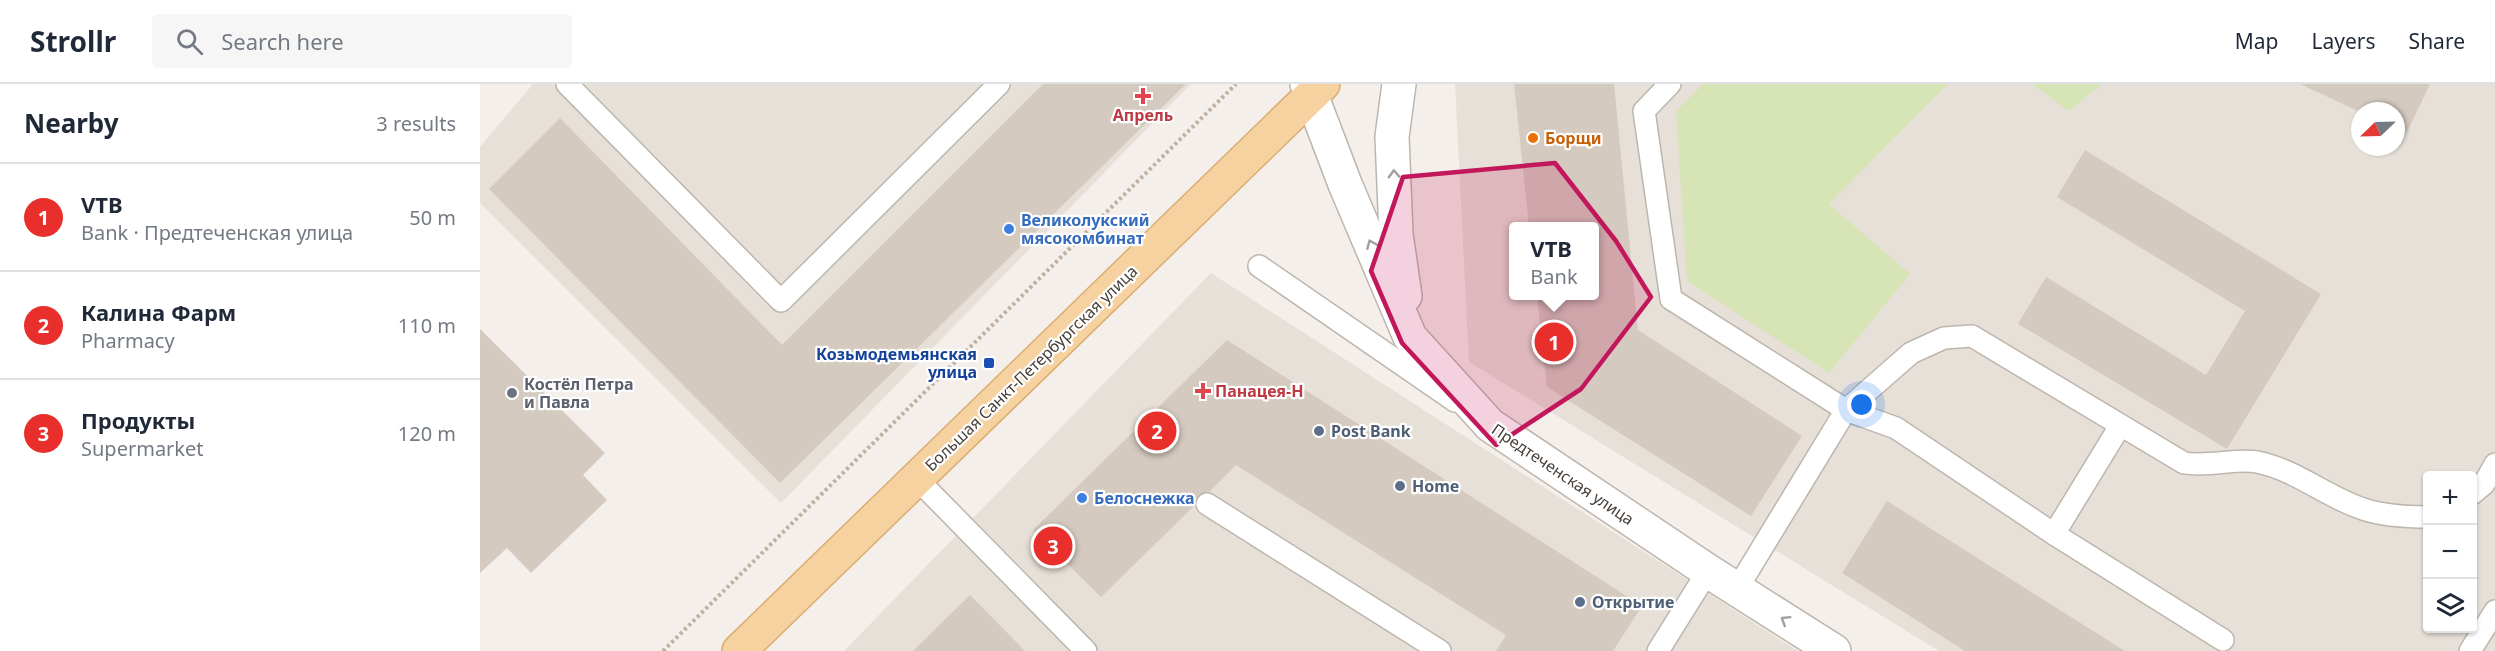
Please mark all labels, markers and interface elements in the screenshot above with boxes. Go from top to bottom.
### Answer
search box [152,14,572,68]
text: Strollr [30,22,116,60]
icon: search [173,25,206,58]
text: Search here [221,26,344,56]
text: Map [2235,27,2279,55]
text: Layers [2312,27,2376,55]
text: Share [2409,27,2465,55]
marker: Апрель [1136,89,1150,103]
north arrow [2351,102,2405,156]
place label: Апрель [1113,104,1173,126]
text: Nearby [24,105,119,141]
text: 3 results [376,110,456,137]
place label: Борщи [1545,127,1602,149]
marker: Борщи [1526,131,1540,145]
one-way arrow [1387,170,1400,179]
text: VTB [81,189,123,219]
text: 1 [38,204,49,231]
text: 50 m [409,204,456,231]
place label: Великолукский мясокомбинат [1021,209,1150,249]
text: Bank · Предтеченская улица [81,219,353,246]
marker: Великолукский мясокомбинат [1002,222,1016,236]
popup [1509,222,1599,300]
text: VTB [1530,233,1572,263]
one-way arrow [1366,240,1378,251]
street label: Большая Санкт-Петербургская улица [920,260,1142,476]
text: Bank [1530,263,1578,290]
text: Калина Фарм [81,297,236,327]
text: 2 [38,312,49,339]
text: 110 m [398,312,456,339]
pin: 1 [1534,320,1574,364]
text: Pharmacy [81,327,175,354]
place label: Козьмодемьянская улица [816,343,977,383]
marker: Козьмодемьянская улица [982,356,996,370]
place label: Костёл Петра и Павла [524,373,634,413]
place label: Панацея-Н [1215,380,1303,402]
marker: Панацея-Н [1196,384,1210,398]
marker: Костёл Петра и Павла [505,386,519,400]
your location [1847,390,1876,419]
text: Продукты [81,405,195,435]
pin: 2 [1138,408,1176,454]
street label: Предтеченская улица [1488,418,1638,530]
text: 3 [38,420,49,447]
text: 120 m [398,420,456,447]
place label: Post Bank [1331,420,1411,442]
marker: Post Bank [1312,424,1326,438]
text: Supermarket [81,435,204,462]
map controls [2423,471,2477,633]
button: + [2423,471,2477,525]
place label: Home [1412,475,1459,497]
marker: Home [1393,479,1407,493]
place label: Белоснежка [1094,487,1194,509]
marker: Белоснежка [1075,491,1089,505]
pin: 3 [1034,524,1072,568]
button: − [2423,525,2477,579]
button: layers [2423,579,2477,633]
place label: Открытие [1592,591,1674,613]
marker: Открытие [1573,595,1587,609]
one-way arrow [1781,615,1791,627]

